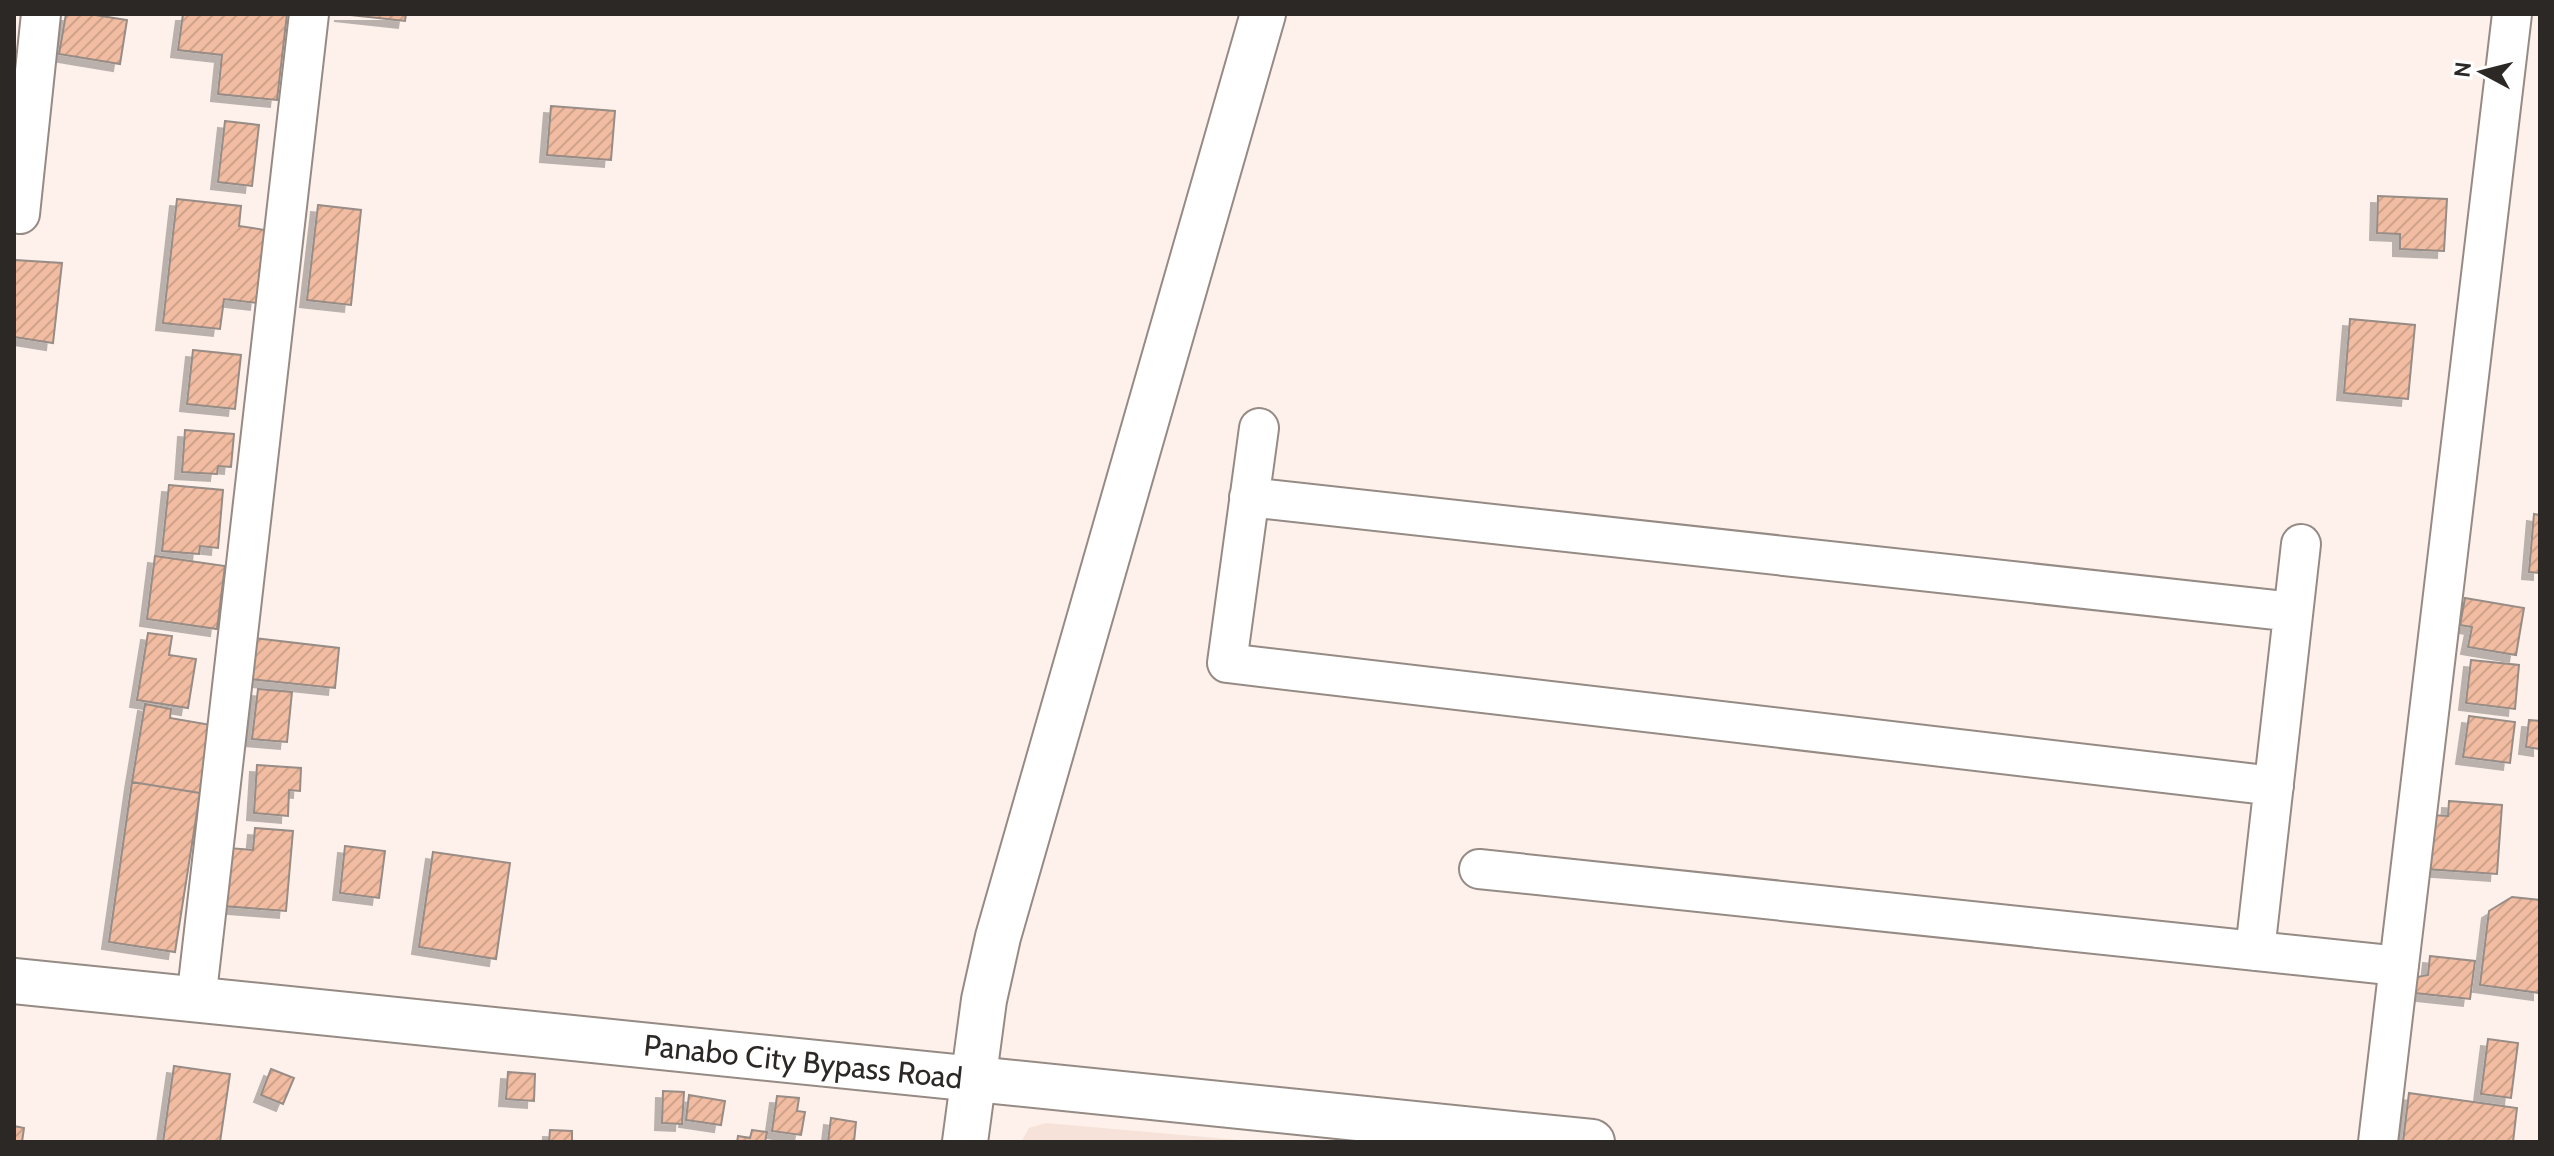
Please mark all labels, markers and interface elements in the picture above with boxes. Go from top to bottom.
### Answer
north arrow [2442,32,2522,112]
text: N [2448,60,2477,79]
street label: Panabo City Bypass Road [642,1026,964,1097]

